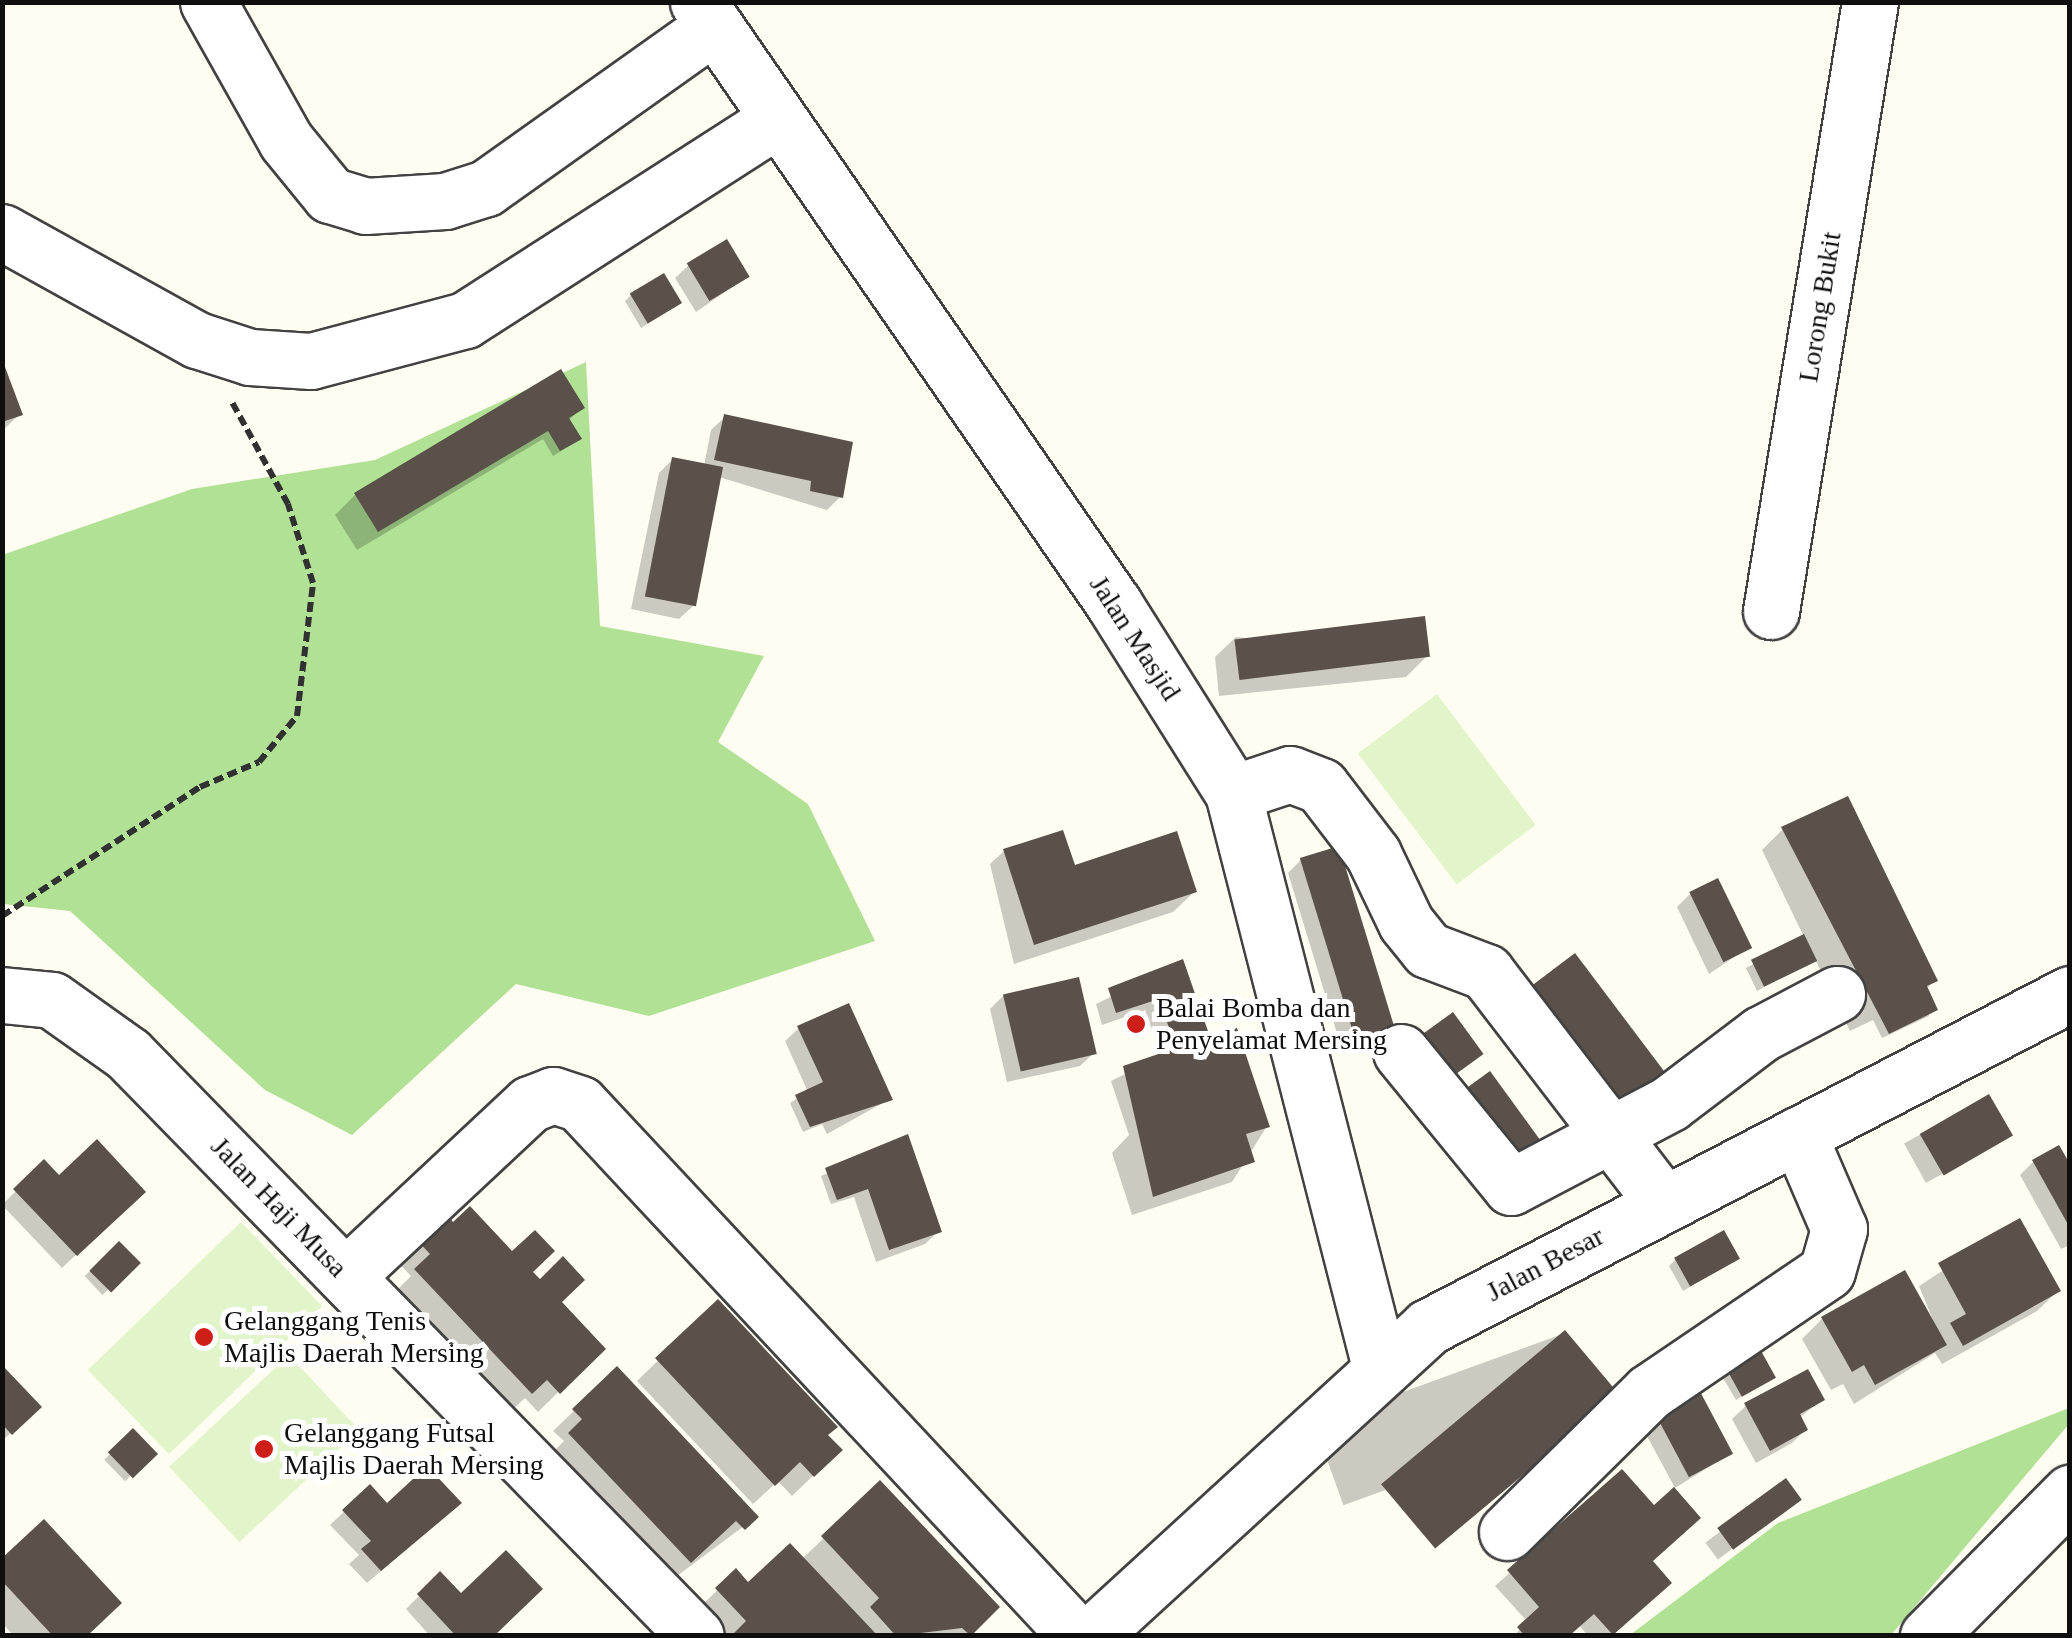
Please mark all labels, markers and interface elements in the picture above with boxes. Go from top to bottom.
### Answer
street label: Lorong Bukit [1790,222,1850,392]
street label: Jalan Masjid [1077,561,1193,715]
place label: Balai Bomba dan Penyelamat Mersing [1156,991,1420,1057]
marker: Balai Bomba dan Penyelamat Mersing [1125,1013,1147,1035]
street label: Jalan Haji Musa [196,1122,362,1292]
street label: Jalan Besar [1470,1214,1620,1314]
place label: Gelanggang Tenis Majlis Daerah Mersing [224,1304,507,1370]
marker: Gelanggang Tenis Majlis Daerah Mersing [193,1326,215,1348]
place label: Gelanggang Futsal Majlis Daerah Mersing [284,1416,567,1482]
marker: Gelanggang Futsal Majlis Daerah Mersing [253,1438,275,1460]

